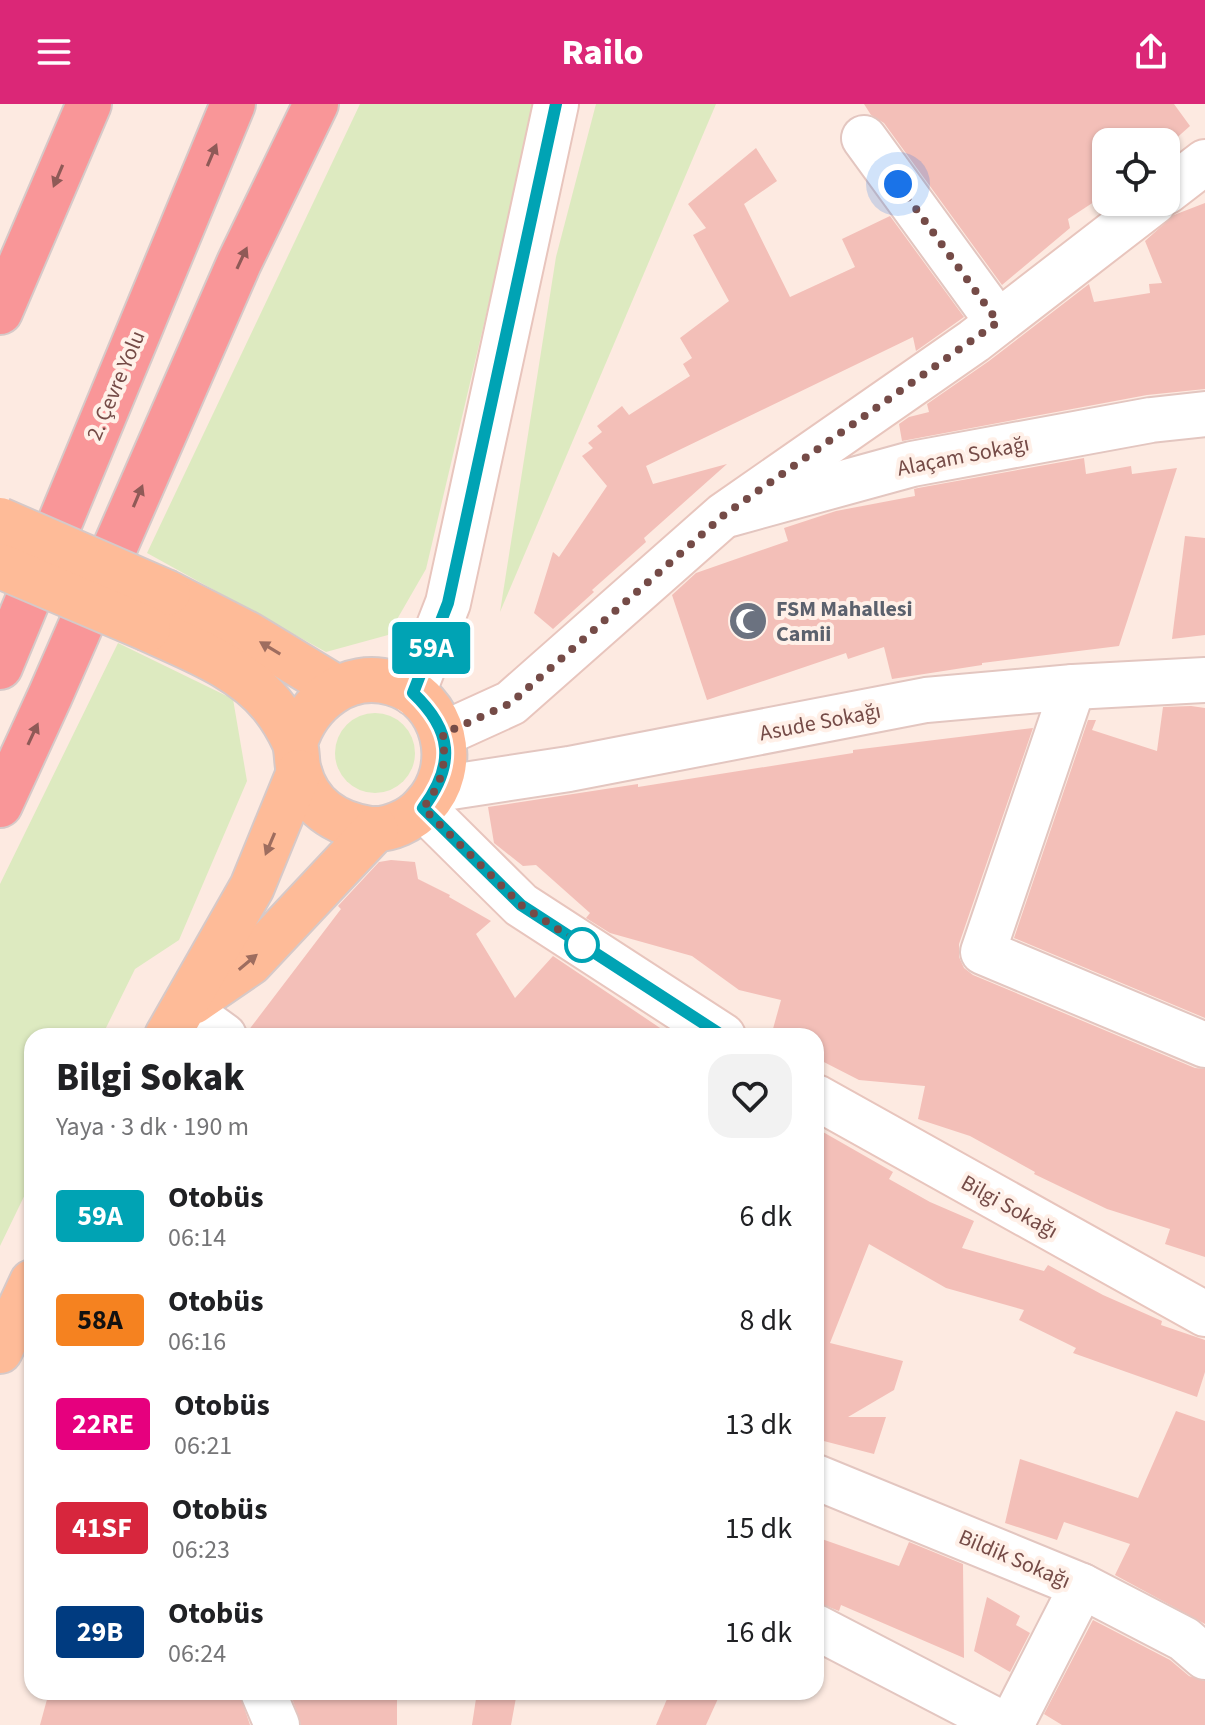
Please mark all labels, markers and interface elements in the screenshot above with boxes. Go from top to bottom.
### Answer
text: Railo [562,27,643,78]
icon: menu [32,30,76,74]
icon: share [1129,30,1173,74]
map controls [1092,128,1180,216]
button: locate [1092,128,1180,216]
one-way arrow [205,143,218,167]
one-way arrow [52,164,65,188]
your location [878,164,918,204]
one-way arrow [235,247,249,270]
street label: 2. Çevre Yolu [78,326,153,445]
street label: Alaçam Sokağı [894,427,1032,484]
one-way arrow [131,484,144,508]
place label: FSM Mahallesi Camii [776,593,913,650]
mosque icon: FSM Mahallesi Camii [727,600,769,642]
line badge: 59A [385,622,477,674]
text: 59A [408,628,454,668]
one-way arrow [260,640,281,655]
street label: Asude Sokağı [757,695,884,749]
one-way arrow [26,722,40,746]
one-way arrow [263,833,276,856]
unlabelled marker [565,928,599,962]
one-way arrow [237,954,257,971]
text: Bilgi Sokak [56,1051,245,1105]
button: heart [708,1054,792,1138]
text: Yaya · 3 dk · 190 m [56,1108,249,1145]
street label: Bilgi Sokağı [955,1167,1064,1247]
text: Otobüs [168,1176,264,1219]
text: 6 dk [740,1195,792,1238]
text: 59A [77,1196,123,1236]
text: 06:14 [168,1219,226,1256]
text: Otobüs [168,1280,264,1323]
text: 8 dk [740,1299,792,1342]
text: 58A [77,1300,123,1340]
text: 06:16 [168,1323,226,1360]
text: Otobüs [174,1384,270,1427]
text: 13 dk [725,1403,792,1446]
text: 22RE [72,1404,134,1444]
text: 06:21 [174,1427,232,1464]
text: Otobüs [172,1488,267,1531]
text: 15 dk [725,1507,792,1550]
text: 41SF [72,1508,132,1548]
street label: Bildik Sokağı [954,1521,1076,1597]
text: 06:23 [172,1531,230,1568]
text: Otobüs [168,1592,264,1635]
text: 16 dk [725,1611,792,1654]
text: 29B [77,1612,123,1652]
text: 06:24 [168,1635,226,1672]

